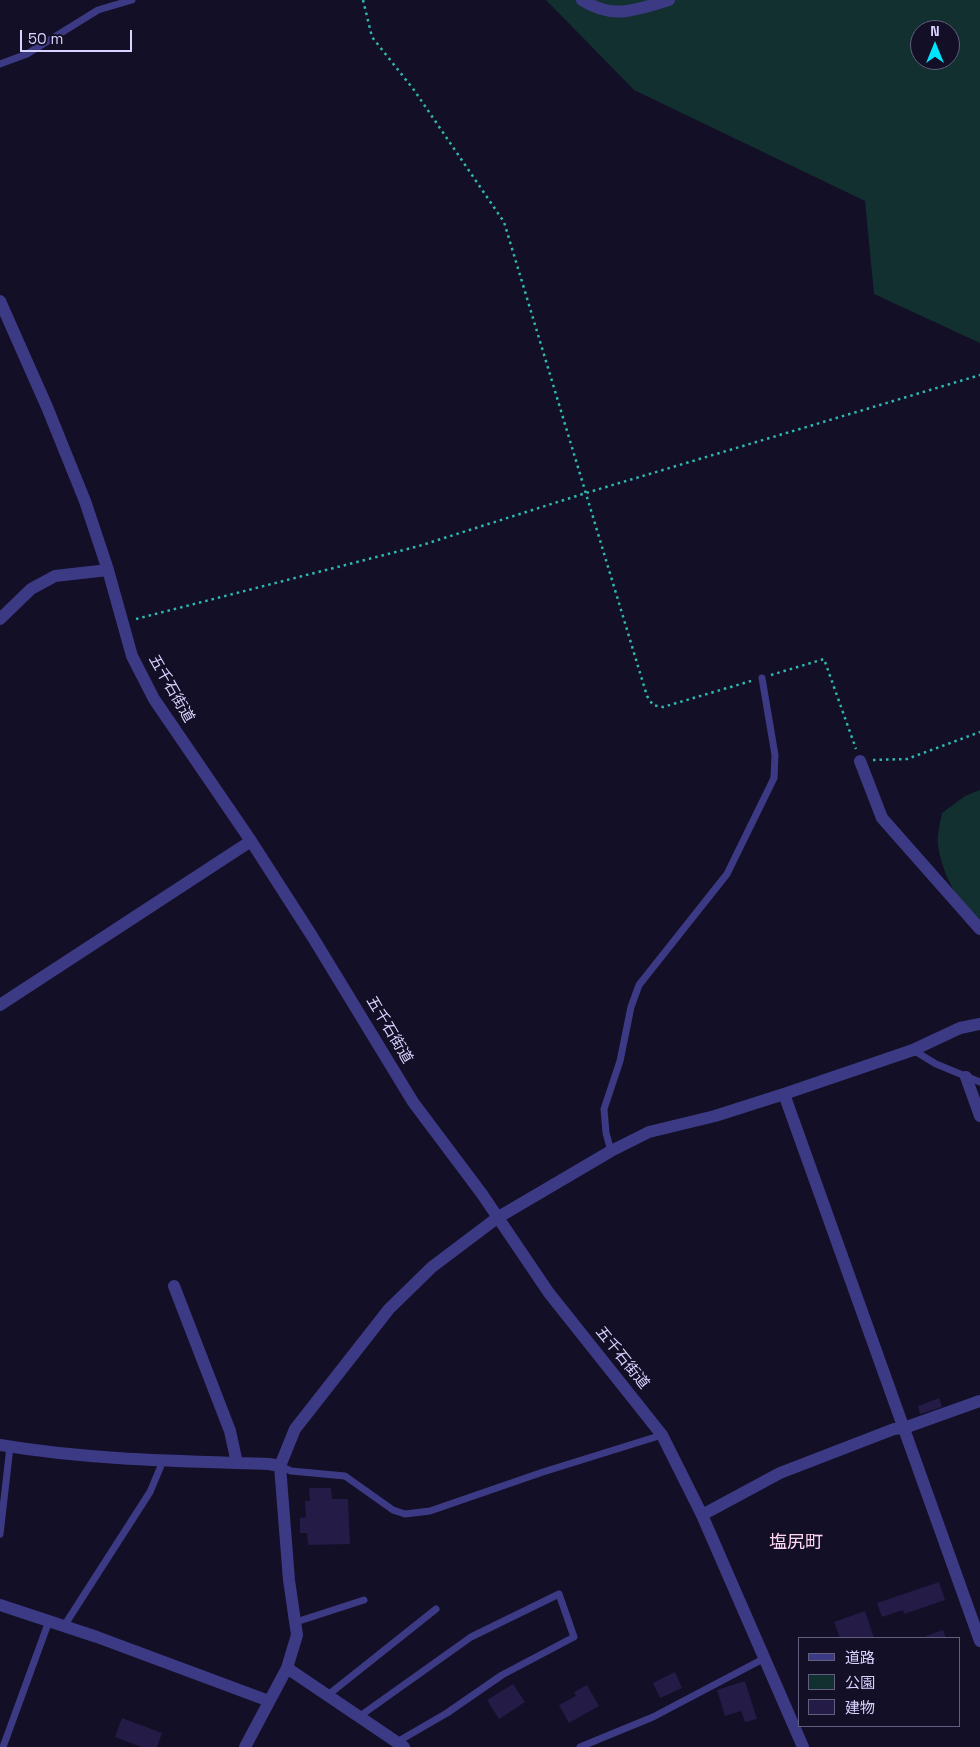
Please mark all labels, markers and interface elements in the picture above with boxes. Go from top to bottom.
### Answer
scale bar [22,20,135,52]
north arrow [910,20,960,70]
text: N [930,22,940,40]
text: 50 m [28,29,63,48]
street label: 五千石街道 [144,652,198,726]
street label: 五千石街道 [362,993,416,1067]
street label: 五千石街道 [591,1323,653,1393]
district label: 塩尻町 [769,1532,823,1554]
legend [798,1637,960,1727]
text: 道路 [845,1648,875,1667]
text: 公園 [845,1673,875,1692]
text: 建物 [845,1698,875,1717]

